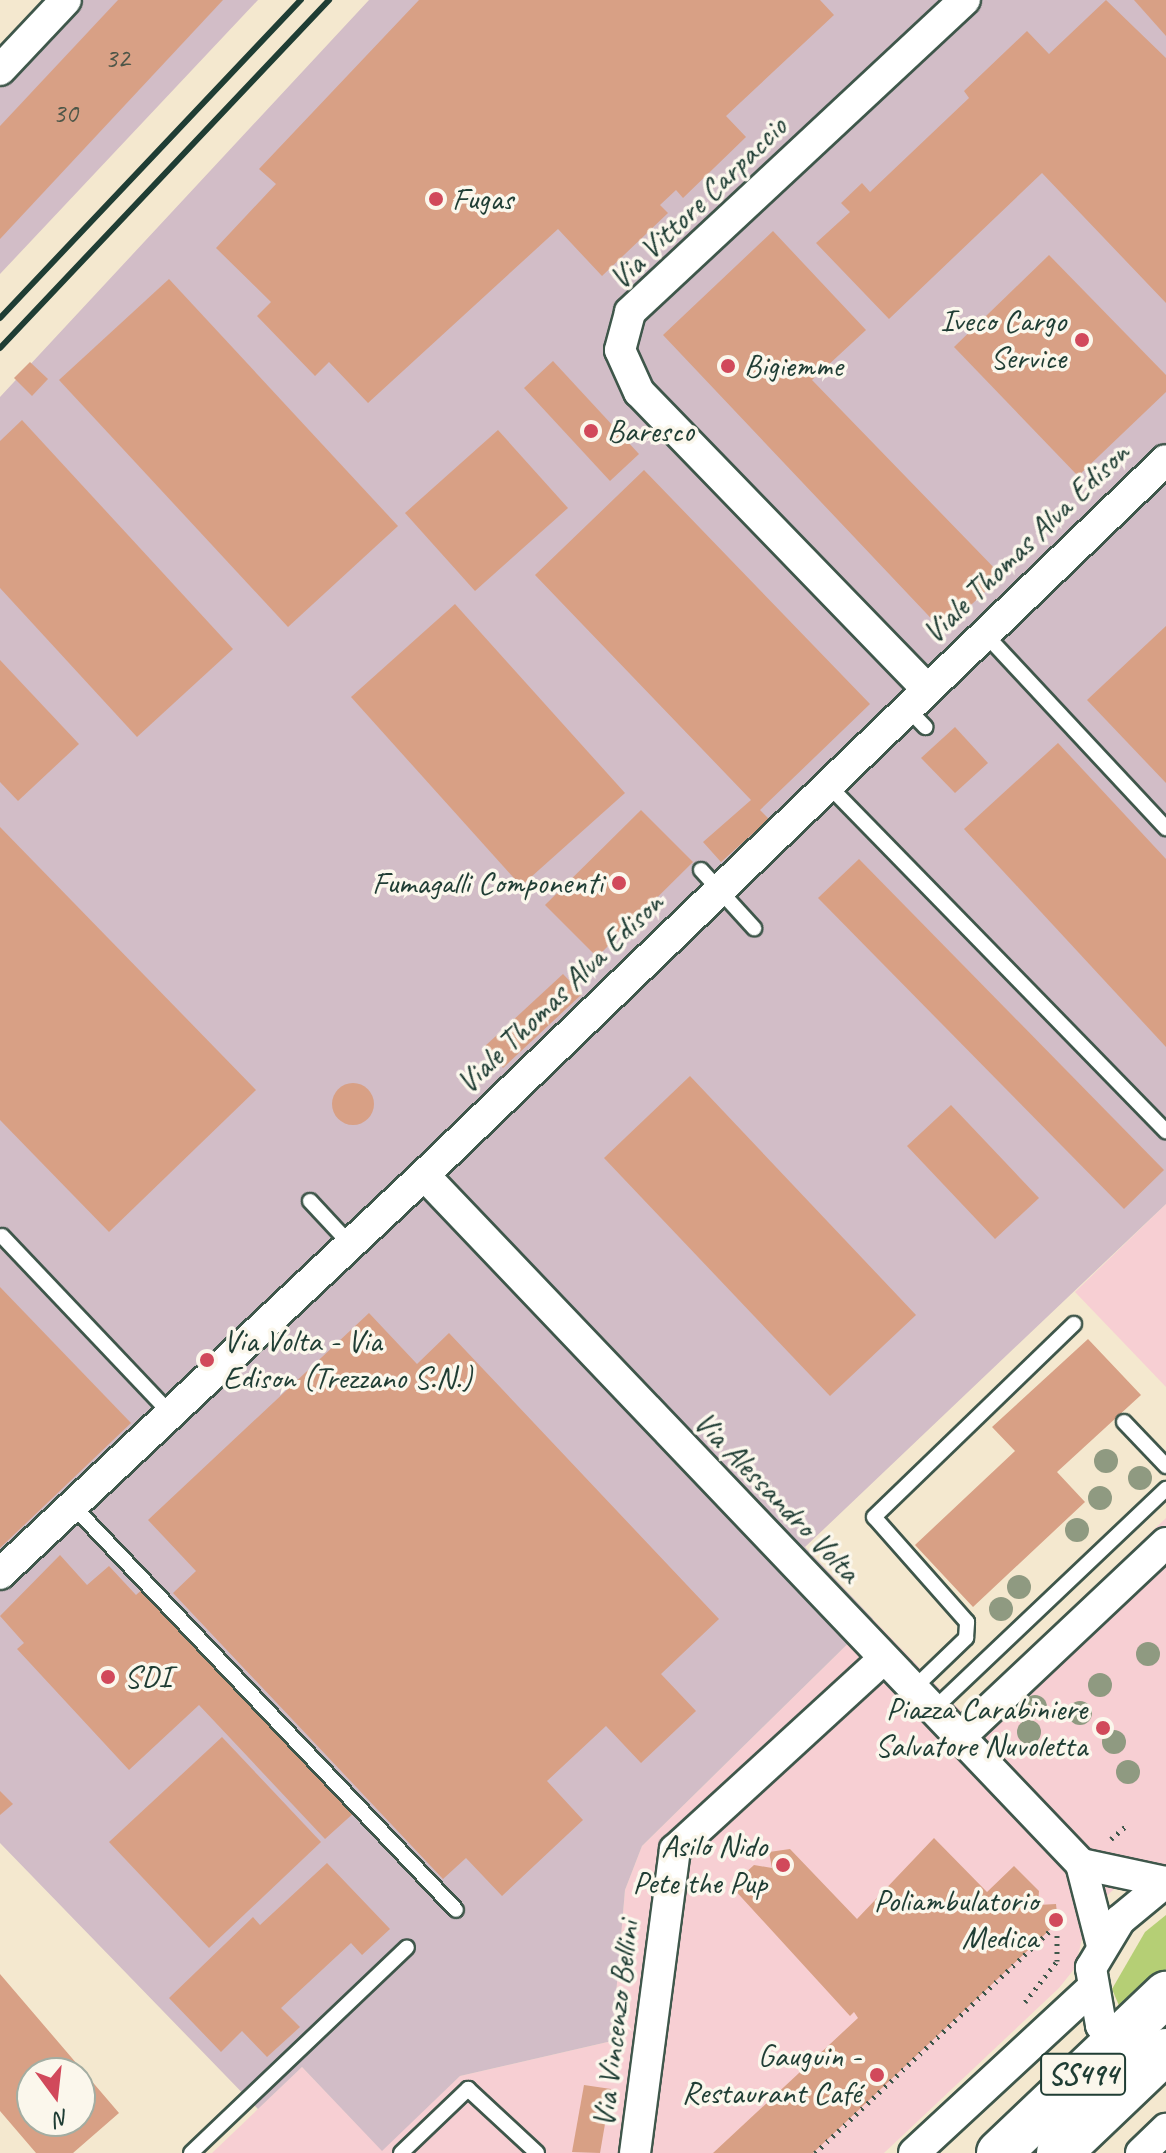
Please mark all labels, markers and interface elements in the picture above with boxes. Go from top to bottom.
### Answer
house number: 32 [104,41,130,75]
house number: 30 [52,96,78,130]
street label: Via Vittore Carpaccio [601,109,795,297]
place label: Fugas [452,180,513,218]
marker: Fugas [427,190,445,208]
place label: Iveco Cargo Service [939,303,1066,378]
marker: Iveco Cargo Service [1073,331,1091,349]
place label: Bigiemme [744,347,843,385]
marker: Bigiemme [719,357,737,375]
place label: Baresco [607,412,694,450]
marker: Baresco [582,422,600,440]
street label: Viale Thomas Alva Edison [913,433,1139,653]
place label: Fumagalli Componenti [374,864,603,902]
marker: Fumagalli Componenti [610,874,628,892]
street label: Viale Thomas Alva Edison [447,883,673,1103]
place label: Via Volta - Via Edison (Trezzano S.N.) [223,1323,472,1398]
marker: Via Volta - Via Edison (Trezzano S.N.) [198,1351,216,1369]
street label: Via Alessandro Volta [686,1404,868,1590]
place label: SDI [124,1658,171,1696]
marker: SDI [99,1668,117,1686]
place label: Piazza Carabiniere Salvatore Nuvoletta [874,1691,1087,1766]
marker: Piazza Carabiniere Salvatore Nuvoletta [1094,1719,1112,1737]
place label: Asilo Nido Pete the Pup [633,1828,767,1903]
marker: Asilo Nido Pete the Pup [774,1856,792,1874]
place label: Poliambulatorio Medica [874,1883,1038,1958]
marker: Poliambulatorio Medica [1045,1909,1067,1931]
street label: Via Vincenzo Bellini [584,1918,648,2130]
place label: Gauguin - Restaurant Café [681,2038,861,2113]
road number: SS494 [1039,2048,1127,2100]
north arrow [16,2057,96,2137]
marker: Gauguin - Restaurant Café [868,2066,886,2084]
text: N [51,2103,72,2134]

